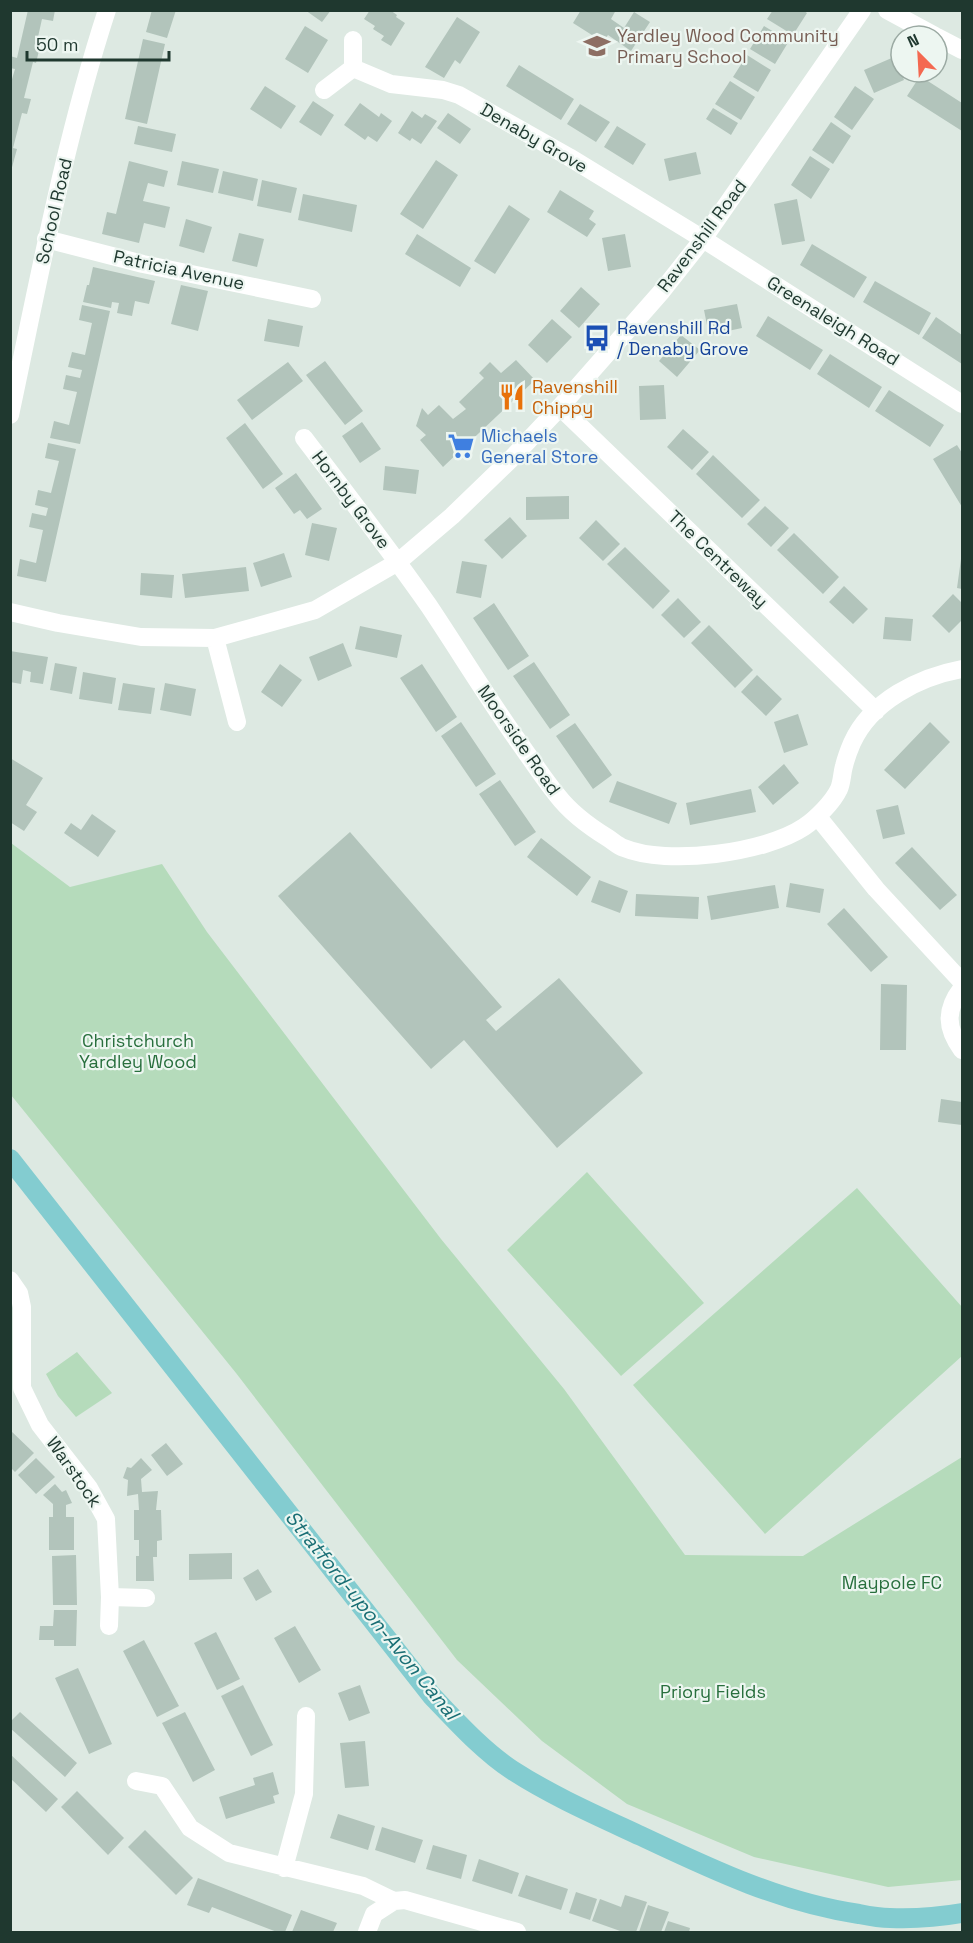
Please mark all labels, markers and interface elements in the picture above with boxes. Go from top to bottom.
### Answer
scale bar [27,24,170,62]
place label: Yardley Wood Community Primary School [617,24,839,68]
north arrow [889,24,949,84]
text: N [904,29,922,53]
school or university icon: Yardley Wood Community Primary School [582,31,612,61]
text: 50 m [36,33,78,56]
street label: Denaby Grove [476,98,592,178]
street label: School Road [30,156,77,266]
street label: Ravenshill Road [652,175,751,296]
street label: Patricia Avenue [111,244,247,295]
street label: Greenaleigh Road [763,271,904,371]
place label: Ravenshill Rd / Denaby Grove [617,316,749,360]
bus stop icon: Ravenshill Rd / Denaby Grove [582,323,612,353]
place label: Ravenshill Chippy [532,375,618,419]
restaurant icon: Ravenshill Chippy [497,382,527,412]
place label: Michaels General Store [481,424,598,468]
supermarket icon: Michaels General Store [446,431,476,461]
street label: Hornby Grove [307,446,396,553]
street label: The Centreway [663,505,773,612]
street label: Moorside Road [473,680,566,799]
park label: Christchurch Yardley Wood [79,1029,197,1073]
street label: Warstock [42,1432,107,1512]
water label: Stratford-upon-Avon Canal [279,1505,466,1727]
park label: Maypole FC [842,1571,942,1594]
park label: Priory Fields [660,1680,766,1703]

